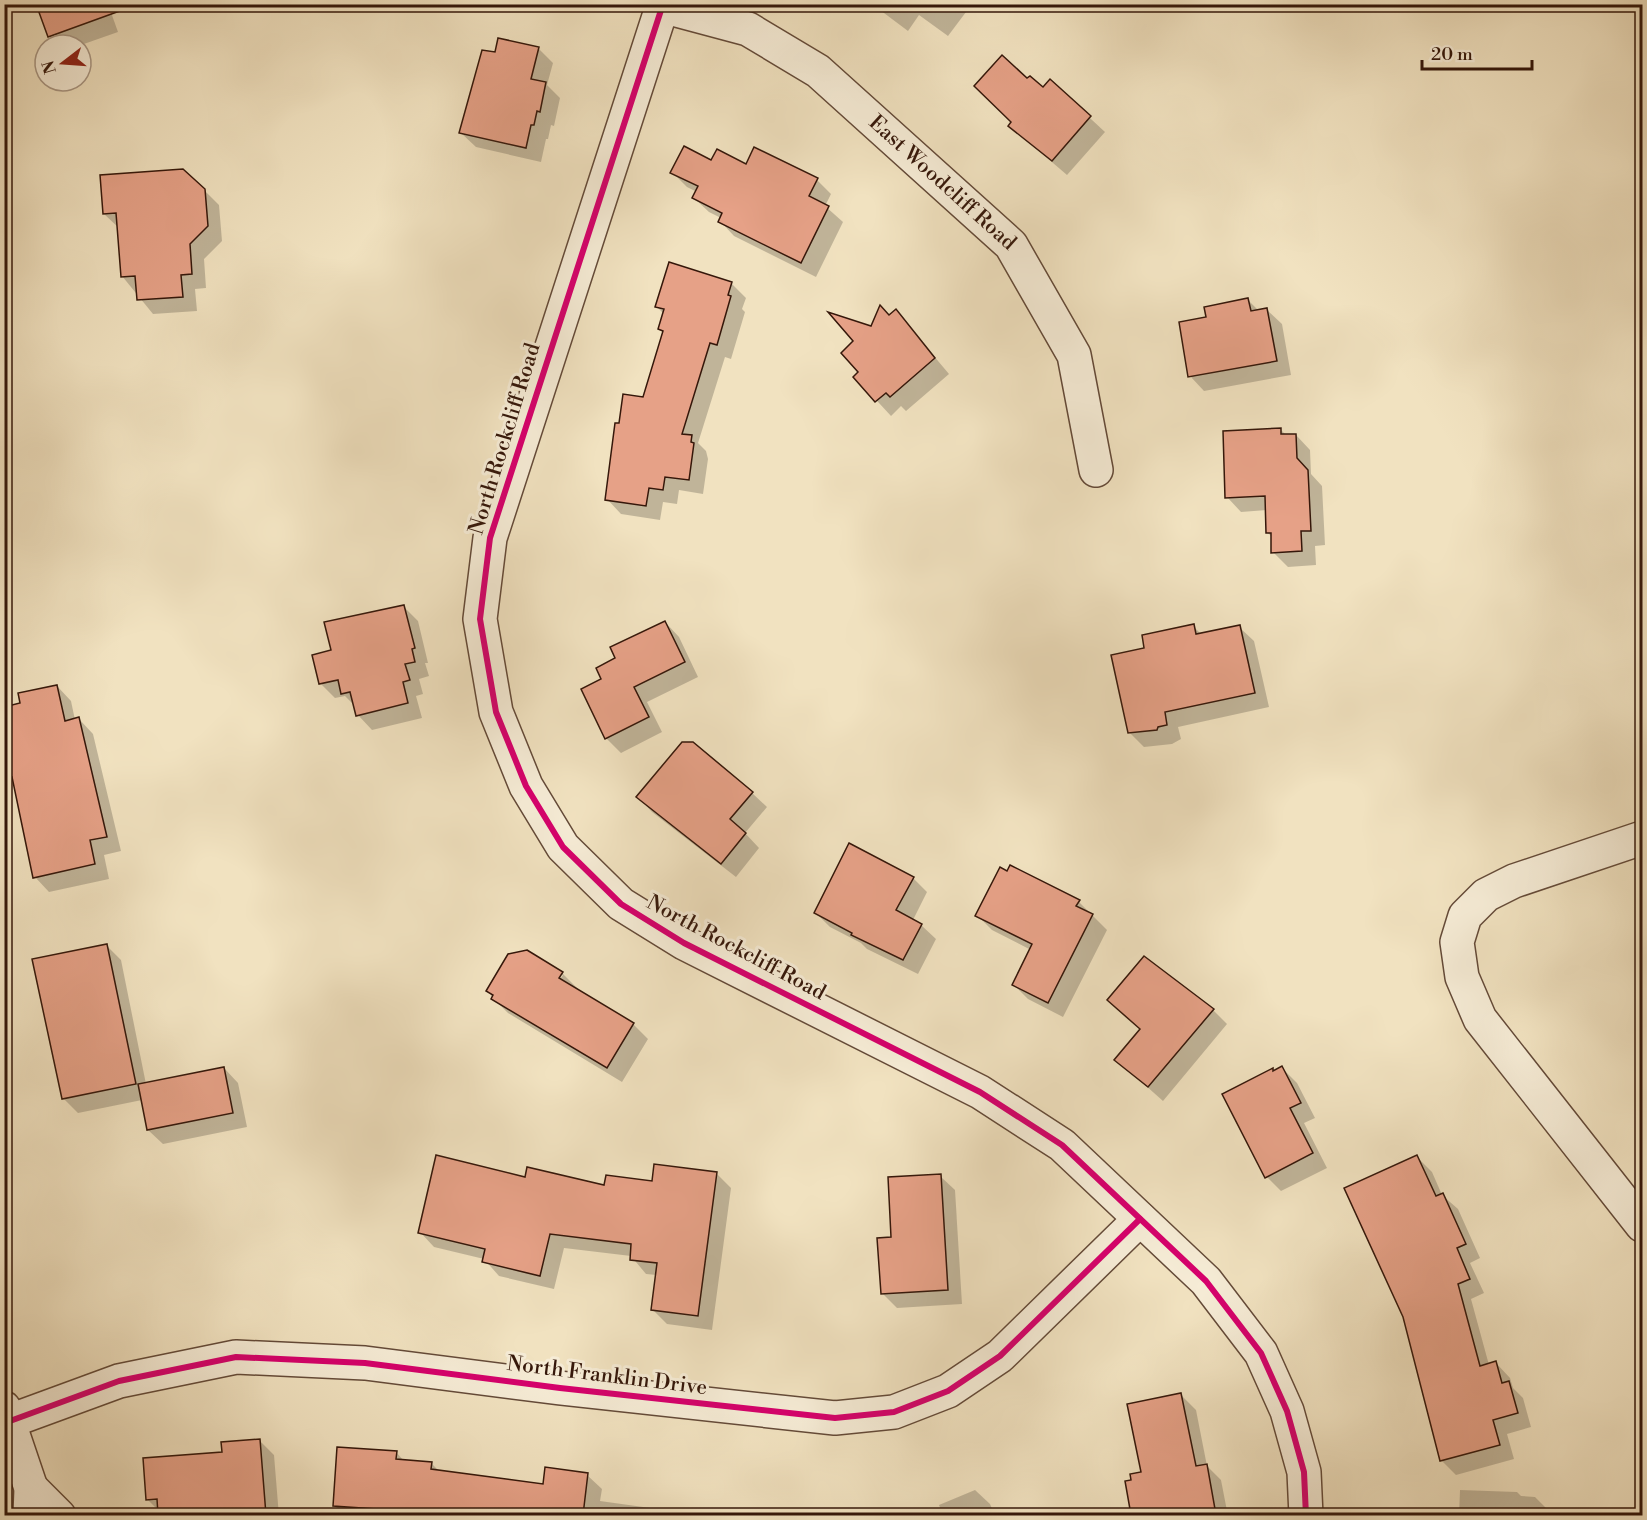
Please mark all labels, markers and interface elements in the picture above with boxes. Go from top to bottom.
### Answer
north arrow [33,33,93,93]
scale bar [1422,33,1532,71]
text: 20 m [1431,43,1473,66]
text: N [38,58,61,76]
street label: East Woodcliff Road [863,110,1021,256]
street label: North Rockcliff Road [463,340,547,538]
street label: North Rockcliff Road [642,890,830,1006]
street label: North Franklin Drive [505,1351,709,1401]

